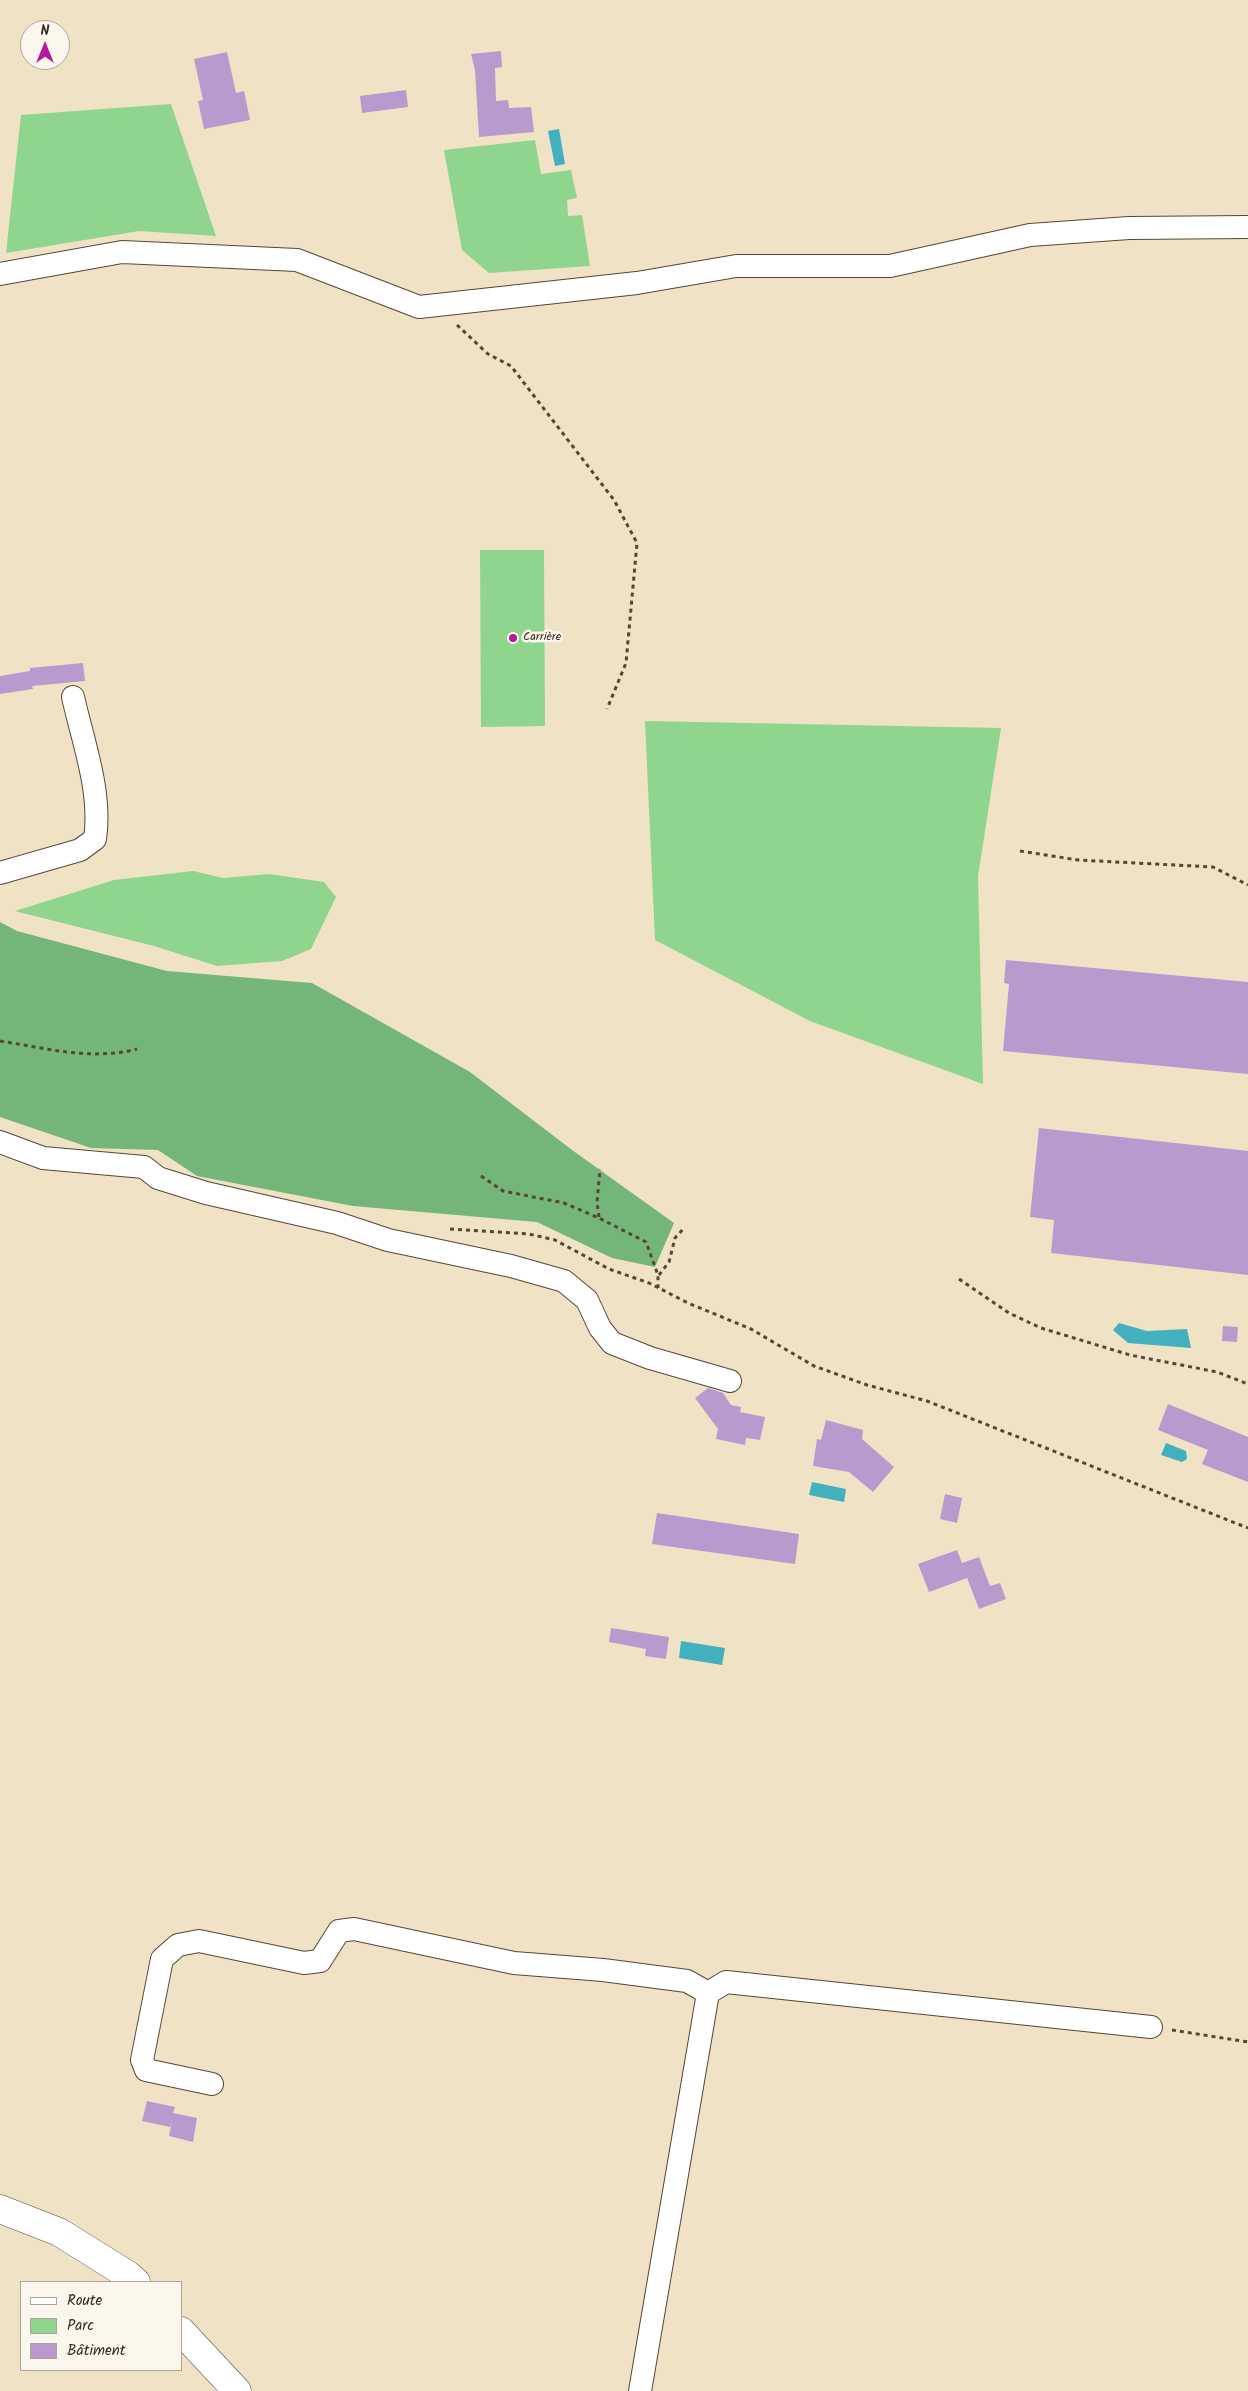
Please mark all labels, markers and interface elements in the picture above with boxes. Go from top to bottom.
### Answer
north arrow [20,20,70,70]
text: N [41,20,49,42]
place label: Carrière [523,631,561,645]
marker: Carrière [507,632,519,644]
legend [20,2281,182,2371]
text: Route [67,2289,102,2313]
text: Parc [67,2314,94,2338]
text: Bâtiment [67,2339,126,2363]

